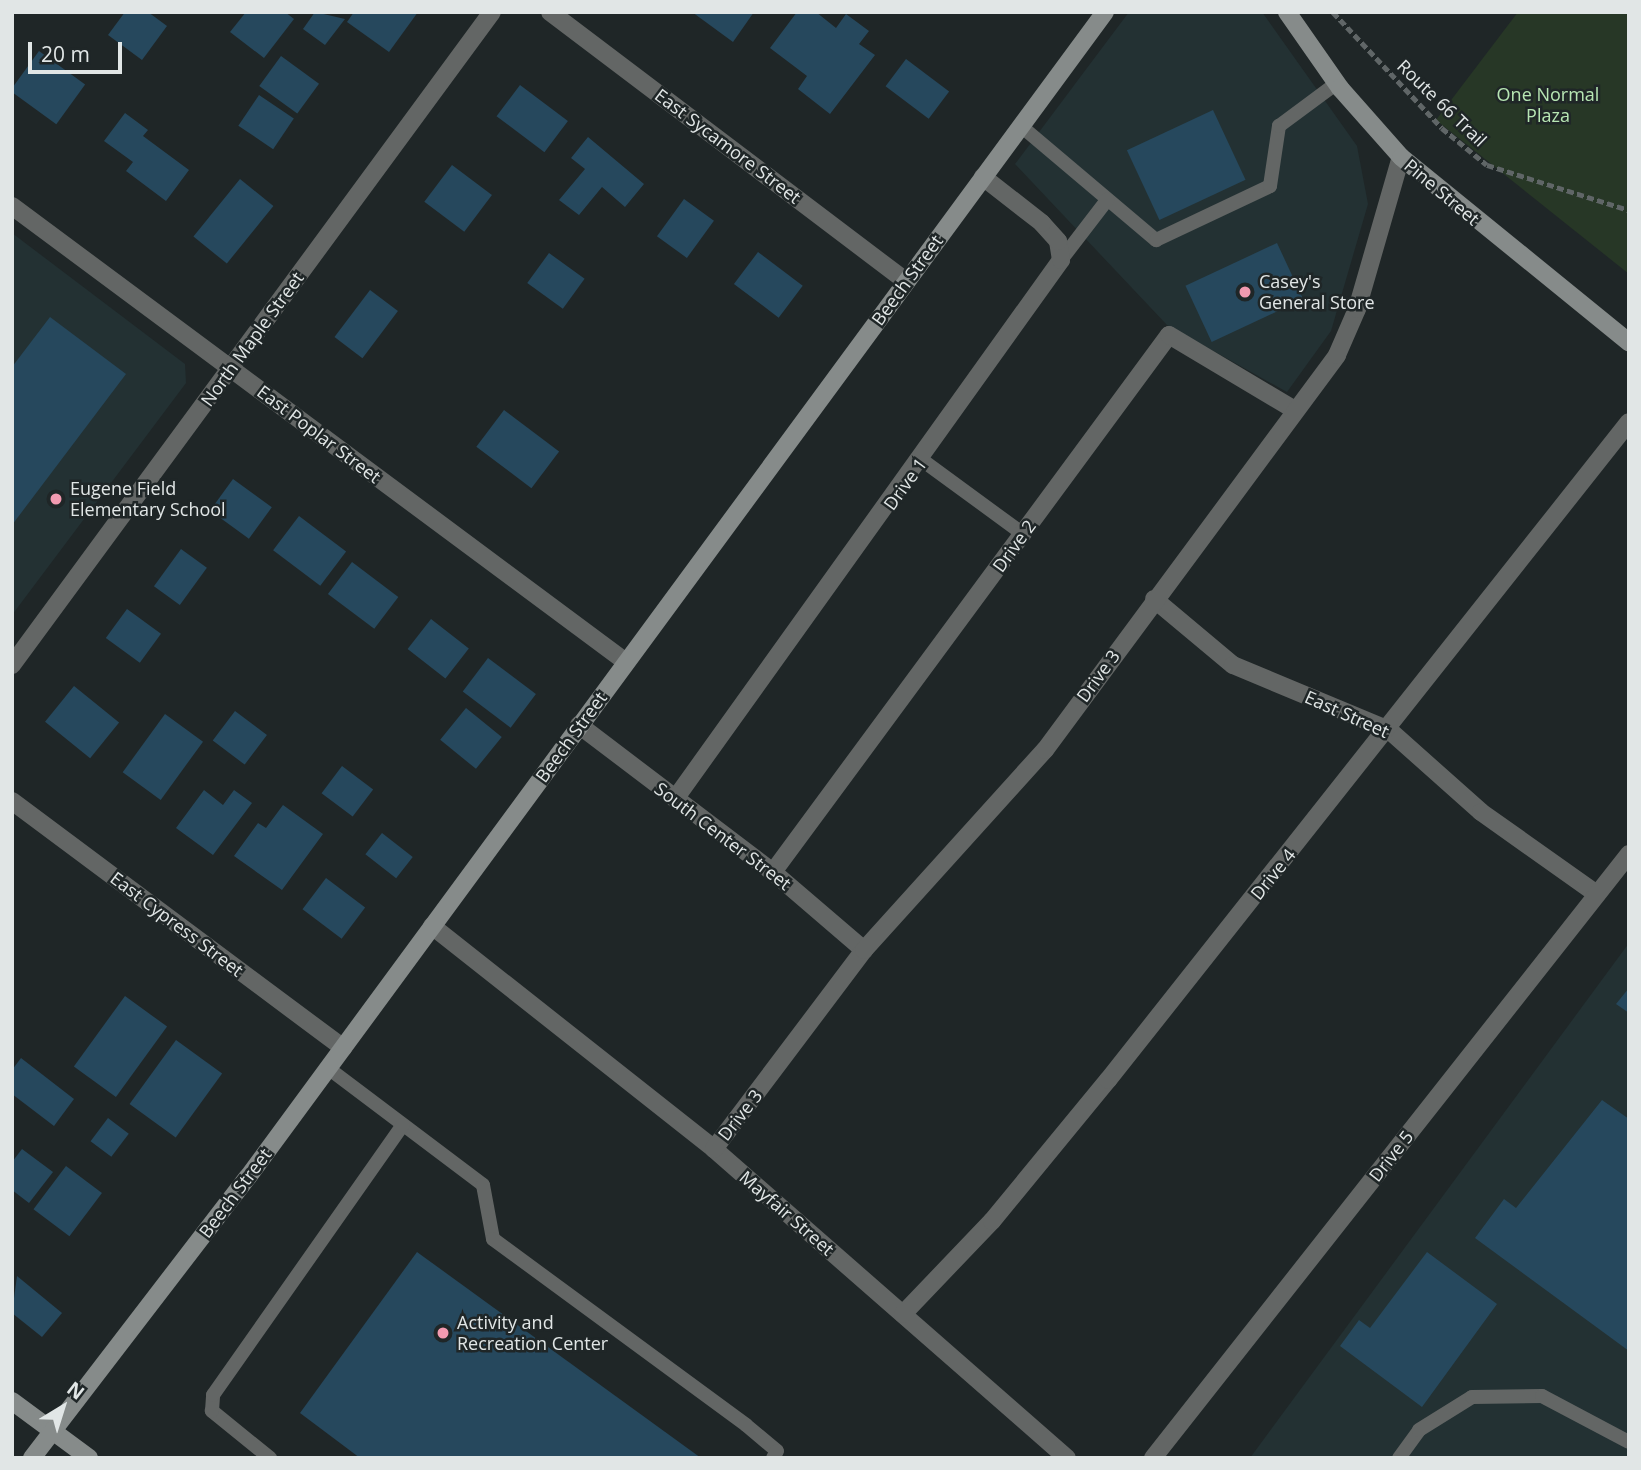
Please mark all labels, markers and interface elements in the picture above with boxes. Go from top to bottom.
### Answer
scale bar [32,28,126,72]
text: 20 m [41,40,90,68]
street label: Route 66 Trail [1393,55,1491,151]
street label: East Sycamore Street [651,84,805,208]
park label: One Normal Plaza [1497,84,1599,126]
street label: Pine Street [1400,154,1484,230]
street label: Beech Street [867,231,947,329]
street label: North Maple Street [196,268,308,410]
place label: Casey's General Store [1259,271,1374,314]
marker: Casey's General Store [1237,284,1253,300]
street label: East Poplar Street [253,380,385,488]
street label: Drive 1 [879,454,931,514]
place label: Eugene Field Elementary School [70,478,226,520]
marker: Eugene Field Elementary School [48,491,64,507]
street label: Drive 2 [988,516,1040,576]
street label: Drive 3 [1072,646,1124,706]
street label: East Street [1302,686,1392,742]
street label: Beech Street [531,688,611,786]
street label: South Center Street [651,778,795,894]
street label: Drive 4 [1246,844,1300,904]
street label: East Cypress Street [106,867,248,981]
street label: Drive 3 [713,1085,767,1145]
street label: Drive 5 [1364,1126,1418,1186]
street label: Beech Street [194,1144,276,1242]
street label: Mayfair Street [735,1166,839,1260]
place label: Activity and Recreation Center [457,1312,608,1354]
marker: Activity and Recreation Center [435,1325,451,1341]
north arrow [28,1372,98,1442]
text: N [62,1375,90,1405]

